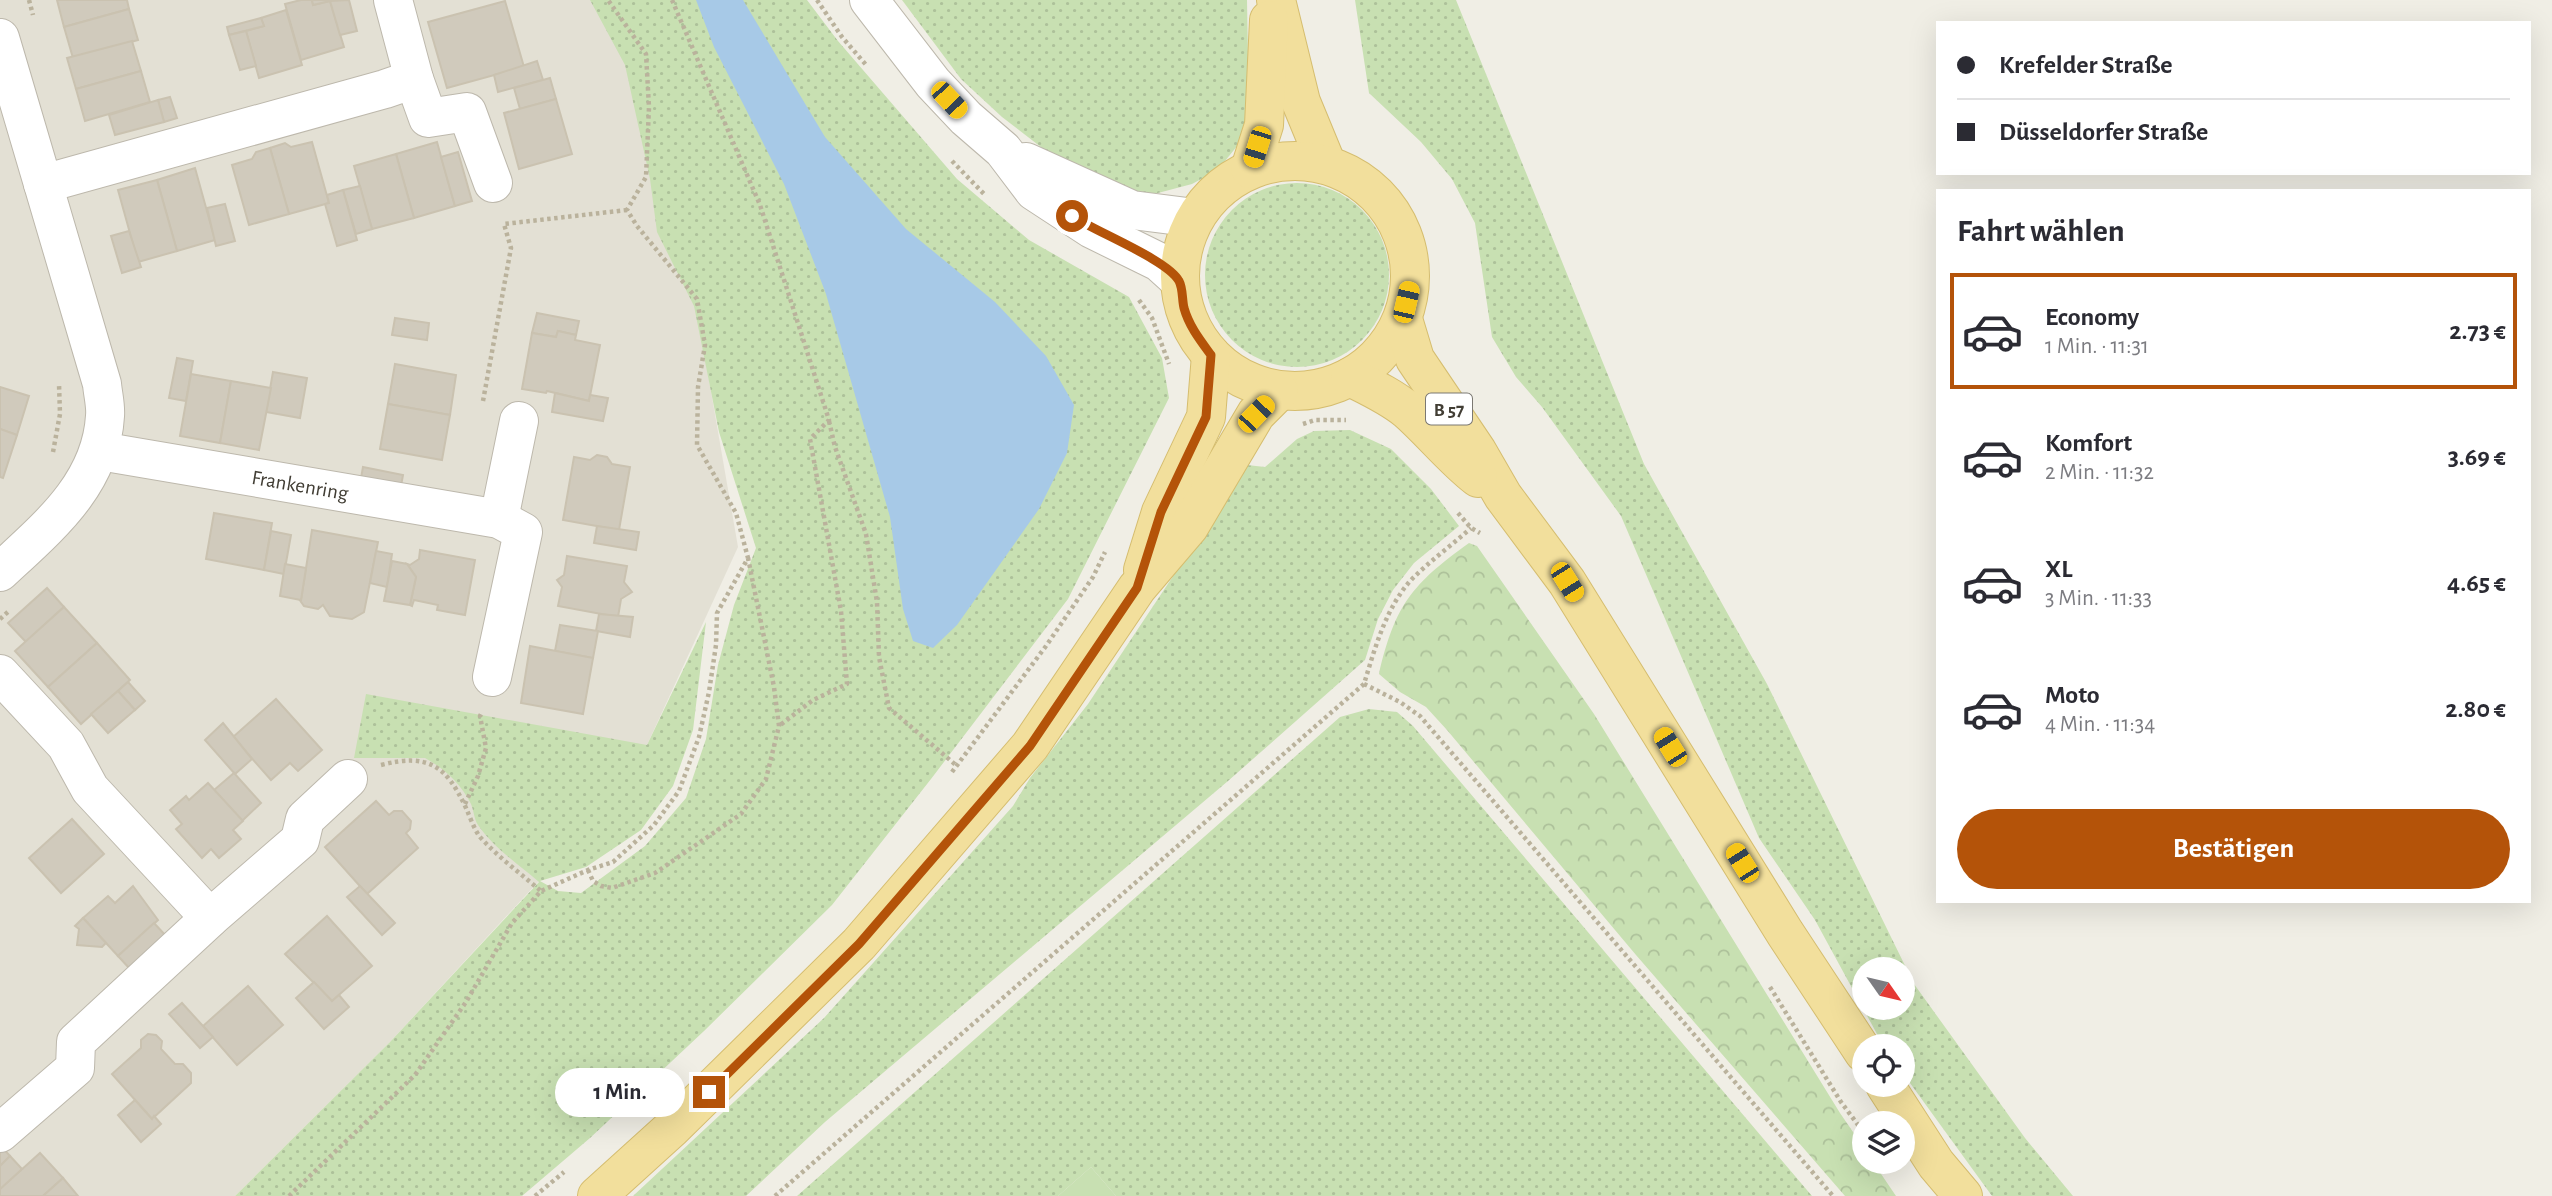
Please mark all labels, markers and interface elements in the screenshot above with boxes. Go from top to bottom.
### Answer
text: Krefelder Straße [1999,52,2172,78]
car [927,77,972,123]
text: Düsseldorfer Straße [1999,119,2208,145]
car [1241,124,1274,170]
route start [1056,200,1088,232]
text: Fahrt wählen [1957,215,2125,247]
car [1392,279,1421,325]
icon: car [1961,300,2024,363]
text: Economy [2045,304,2139,330]
text: 2.73 € [2449,318,2506,344]
text: 1 Min. · 11:31 [2045,335,2149,358]
car [1234,392,1279,436]
road number: B 57 [1426,394,1472,424]
icon: car [1961,426,2024,489]
text: Komfort [2045,430,2132,456]
text: 3.69 € [2448,444,2506,470]
text: 2 Min. · 11:32 [2045,461,2154,484]
street label: Frankenring [250,467,351,504]
icon: car [1961,552,2024,615]
text: XL [2045,556,2072,582]
car [1547,559,1588,605]
text: 4.65 € [2447,570,2506,596]
text: 3 Min. · 11:33 [2045,587,2152,610]
icon: car [1961,678,2024,741]
text: Moto [2045,682,2100,708]
text: 2.80 € [2445,696,2506,722]
text: 4 Min. · 11:34 [2045,713,2155,736]
car [1650,724,1691,770]
button: Bestätigen [1957,809,2510,889]
car [1722,840,1763,886]
north arrow [1852,957,1914,1020]
map controls [1852,957,1915,1174]
button: locate [1852,1034,1915,1097]
callout: 1 Min. [555,1068,684,1116]
route end [693,1076,725,1108]
text: 1 Min. [593,1081,647,1104]
button: layers [1852,1111,1915,1174]

